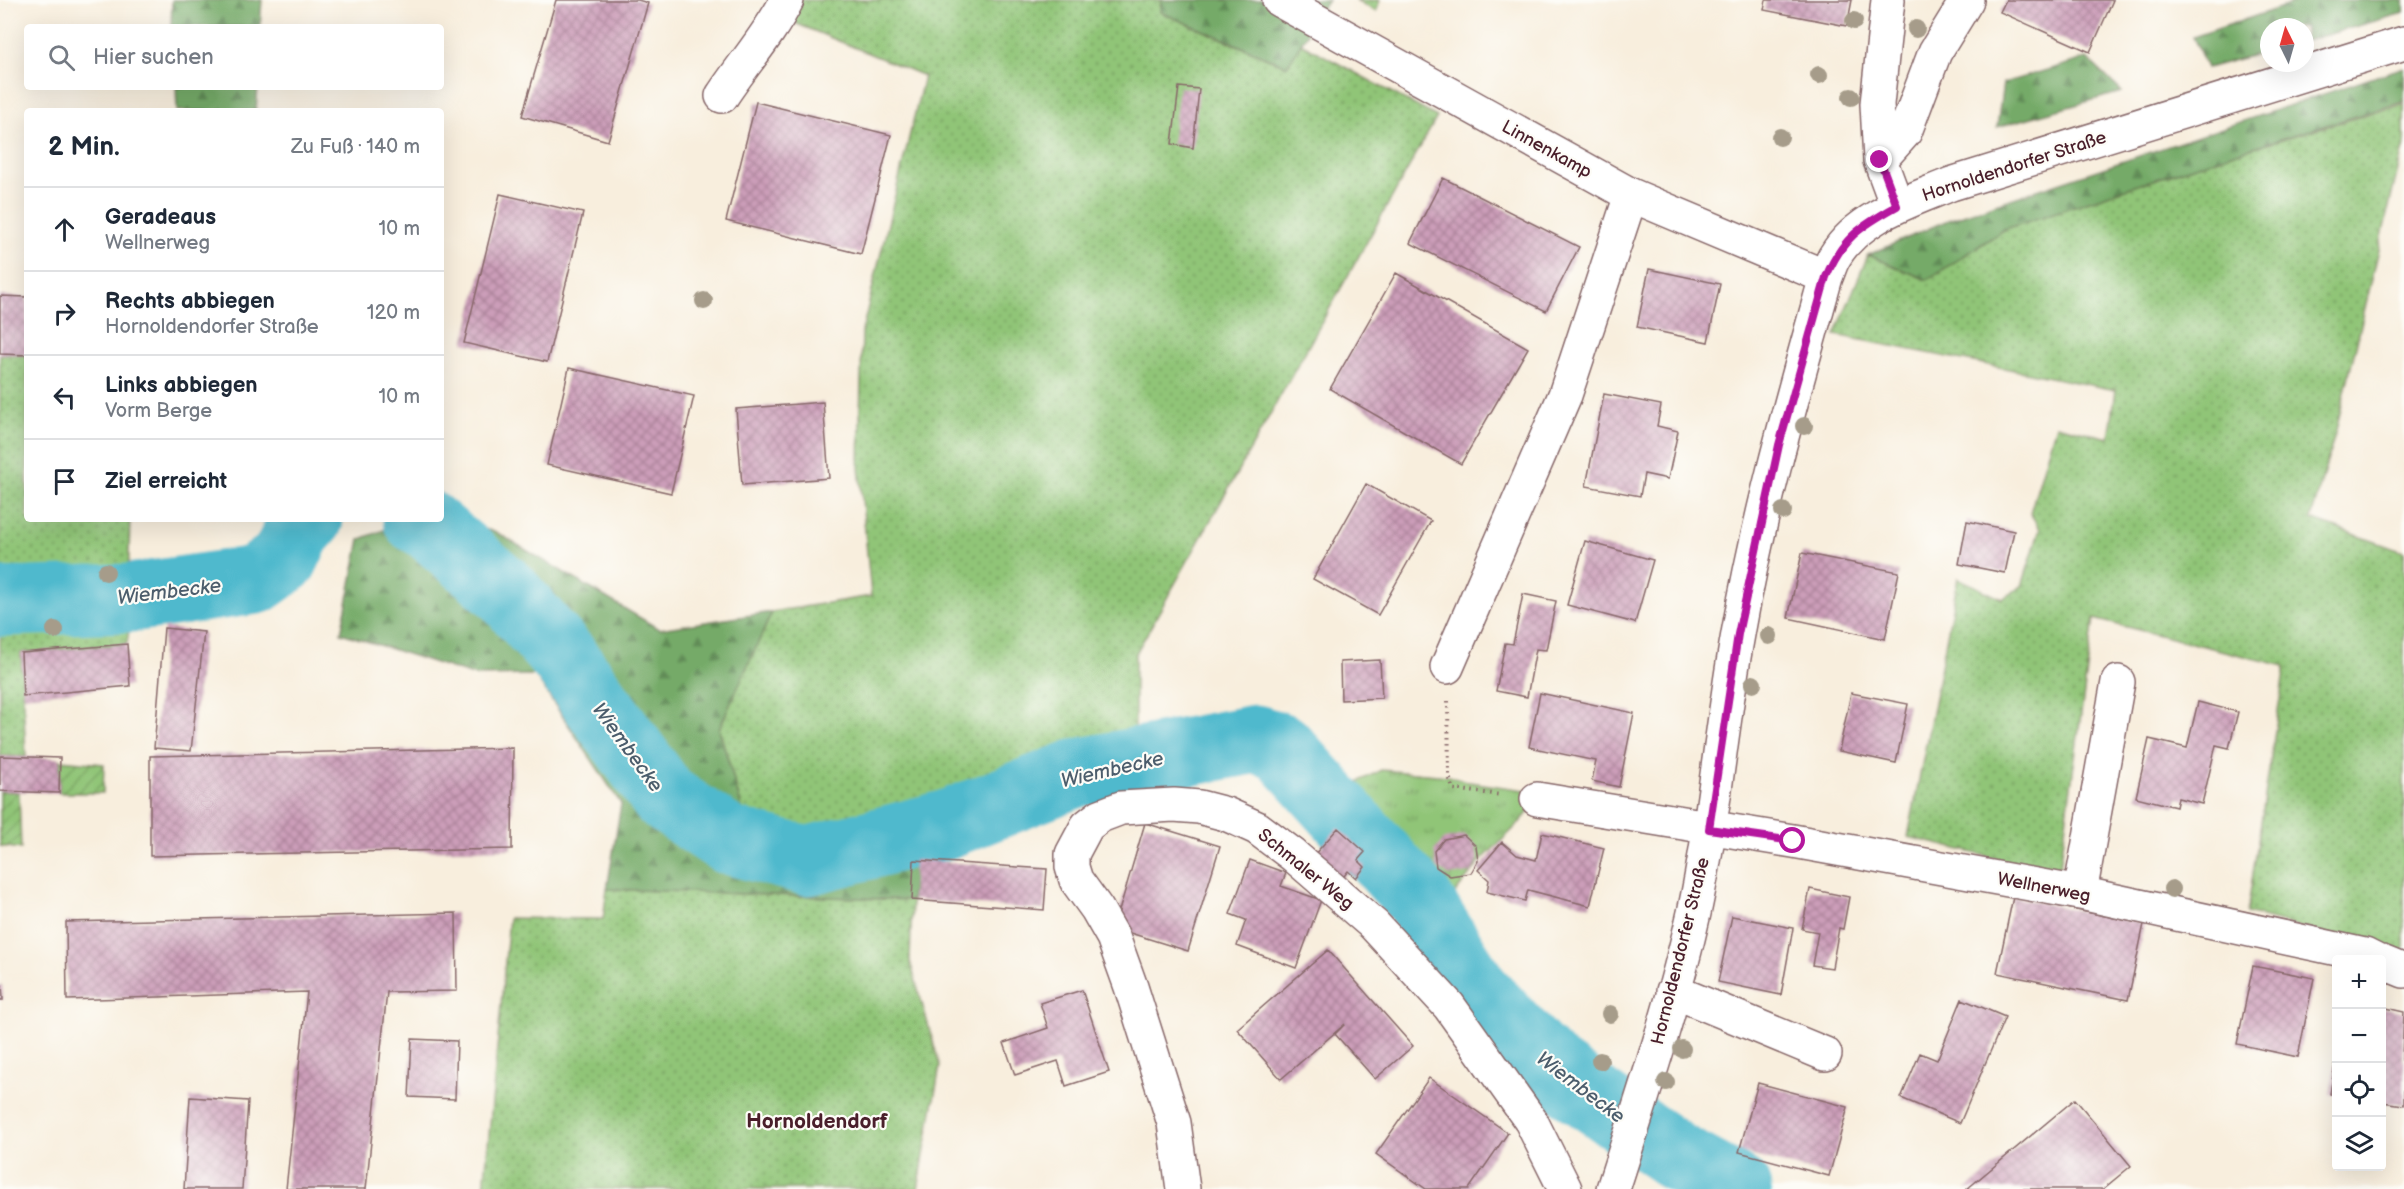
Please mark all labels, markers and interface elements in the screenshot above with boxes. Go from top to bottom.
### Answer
north arrow [2260,18,2314,72]
search box [24,24,444,90]
icon: search [45,41,78,74]
text: Hier suchen [93,44,214,71]
street label: Linnenkamp [1498,116,1595,183]
street label: Hornoldendorfer Straße [1919,127,2109,206]
text: 2 Min. [48,132,120,163]
text: Zu Fuß · 140 m [291,135,420,159]
route end [1866,146,1892,172]
text: Geradeaus [105,204,216,231]
icon: ahead [48,213,81,246]
text: 10 m [379,217,420,241]
text: Wellnerweg [105,231,210,255]
text: Rechts abbiegen [105,288,275,315]
icon: right [48,297,81,330]
text: 120 m [367,301,420,325]
text: Hornoldendorfer Straße [105,315,319,339]
text: Links abbiegen [105,372,258,399]
icon: left [48,381,81,414]
text: 10 m [379,385,420,409]
text: Vorm Berge [105,399,212,423]
icon: arrive [48,465,81,498]
text: Ziel erreicht [105,468,227,495]
water label: Wiembecke [116,574,223,610]
water label: Wiembecke [587,698,668,797]
water label: Wiembecke [1059,746,1166,793]
street label: Schmaler Weg [1254,824,1358,914]
route start [1779,827,1805,853]
street label: Hornoldendorfer Straße [1647,855,1714,1047]
street label: Wellnerweg [1996,868,2092,907]
map controls [2332,955,2386,1171]
button: + [2332,955,2386,1009]
button: − [2332,1009,2386,1063]
water label: Wiembecke [1531,1047,1630,1129]
button: locate [2332,1063,2386,1117]
district label: Hornoldendorf [746,1109,889,1134]
button: layers [2332,1117,2386,1171]

